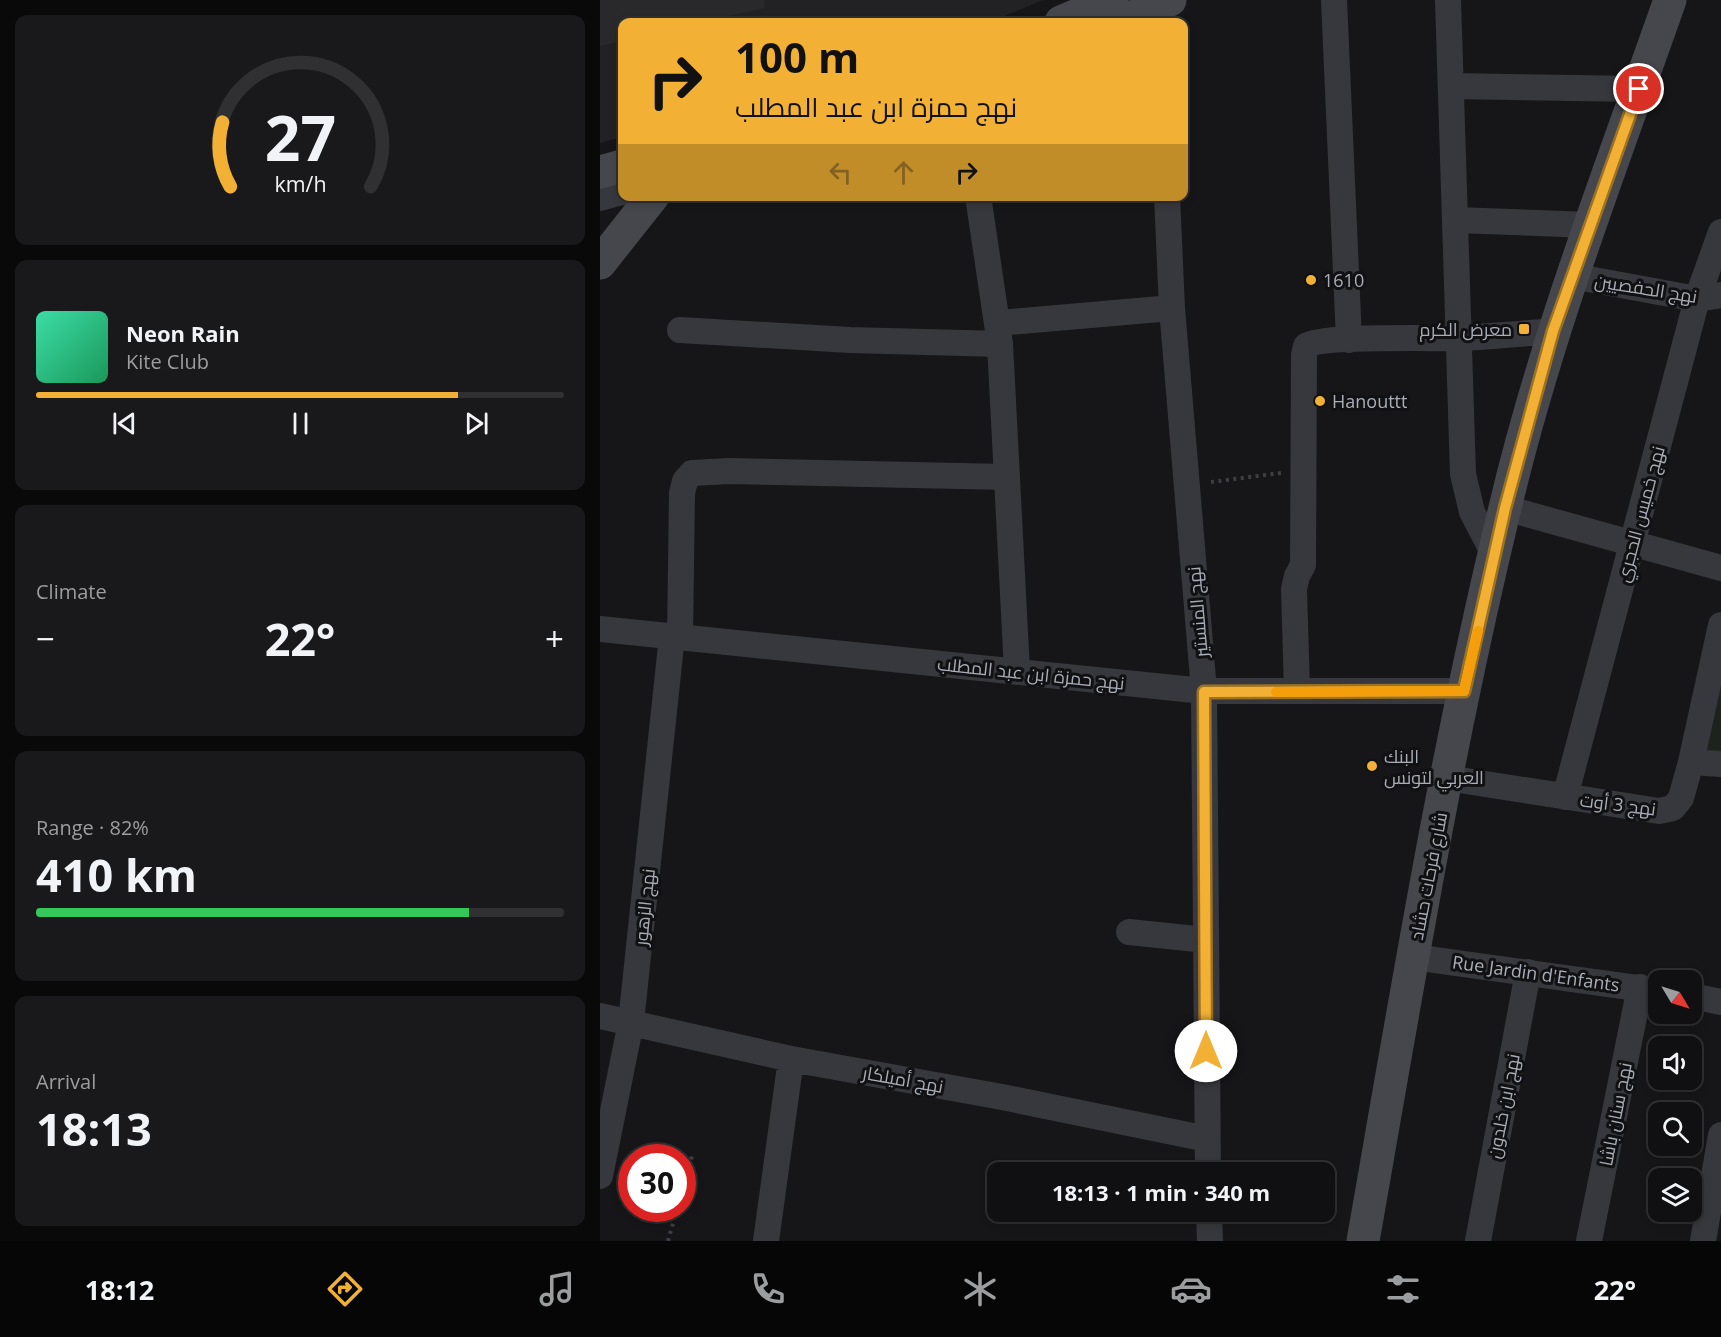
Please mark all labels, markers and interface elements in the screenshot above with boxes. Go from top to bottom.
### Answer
text: 100 m [735,28,859,85]
icon: right [636,42,714,120]
pin [1613,63,1664,114]
icon: arrive [1622,72,1655,105]
text: نهج حمزة ابن عبد المطلب [735,88,1017,125]
text: 27 [264,94,336,179]
icon: left [824,156,857,189]
icon: ahead [887,156,920,189]
icon: right [950,156,983,189]
text: km/h [274,169,326,198]
place label: 1610 [1323,268,1364,292]
street label: نهج الحفصيين [1593,268,1699,309]
marker: 1610 [1304,273,1318,287]
place label: معرض الكرم [1419,317,1512,342]
text: Neon Rain [126,318,240,348]
marker: معرض الكرم [1517,322,1531,336]
text: Kite Club [126,348,209,375]
place label: Hanouttt [1332,389,1407,413]
marker: Hanouttt [1313,394,1327,408]
icon: previous [108,407,141,440]
icon: pause [284,407,317,440]
icon: next [460,407,493,440]
street label: نهج خميس الحجري [1610,443,1673,586]
street label: نهج المنستير [1181,565,1214,660]
text: Climate [36,578,107,605]
text: 22° [265,608,335,669]
text: − [36,616,55,661]
text: + [545,616,564,661]
street label: نهج حمزة ابن عبد المطلب [936,651,1126,696]
place label: البنك العربي لتونس [1384,744,1484,792]
marker: البنك العربي لتونس [1365,759,1379,773]
street label: نهج 3 أوت [1578,787,1657,822]
street label: شارع فرحات حشاد [1404,810,1453,942]
text: Range · 82% [36,814,149,841]
text: 410 km [36,844,197,905]
street label: نهج الزهور [628,867,661,948]
street label: Rue Jardin d'Enfants [1451,949,1621,997]
north arrow [1648,970,1702,1024]
map controls [1648,970,1702,1222]
position arrow [1174,1019,1238,1083]
button: sound [1648,1036,1702,1090]
street label: نهج ابن خلدون [1481,1051,1526,1161]
street label: نهج أميلكار [859,1060,945,1099]
street label: نهج سنان باشا [1593,1060,1638,1168]
text: Arrival [36,1068,96,1095]
text: 18:13 [36,1098,152,1159]
button: search [1648,1102,1702,1156]
speed limit sign: 30 [618,1144,696,1222]
button: layers [1648,1168,1702,1222]
text: 18:13 · 1 min · 340 m [1052,1177,1270,1207]
icon: directions [324,1268,366,1310]
icon: music [536,1268,578,1310]
icon: phone [747,1268,789,1310]
icon: climate [959,1268,1001,1310]
icon: car [1170,1268,1212,1310]
icon: filters [1382,1268,1424,1310]
text: 18:12 [85,1271,154,1308]
text: 22° [1594,1271,1636,1308]

